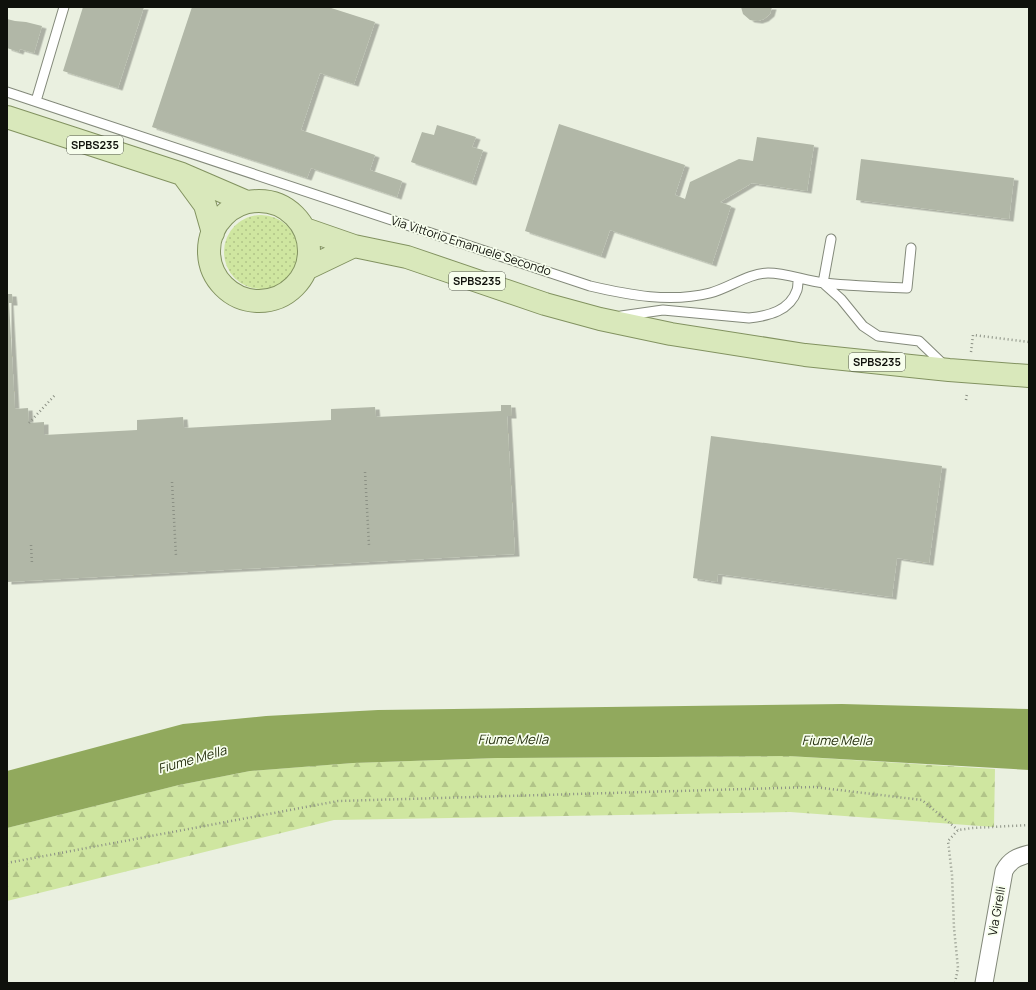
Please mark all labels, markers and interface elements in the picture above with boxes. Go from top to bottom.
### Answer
road number: SPBS235 [67,136,123,154]
street label: Via Vittorio Emanuele Secondo [389,212,554,280]
road number: SPBS235 [449,272,505,290]
road number: SPBS235 [849,353,905,371]
water label: Fiume Mella [478,730,549,748]
water label: Fiume Mella [802,731,873,749]
water label: Fiume Mella [156,740,229,777]
street label: Via Girelli [984,885,1009,937]

